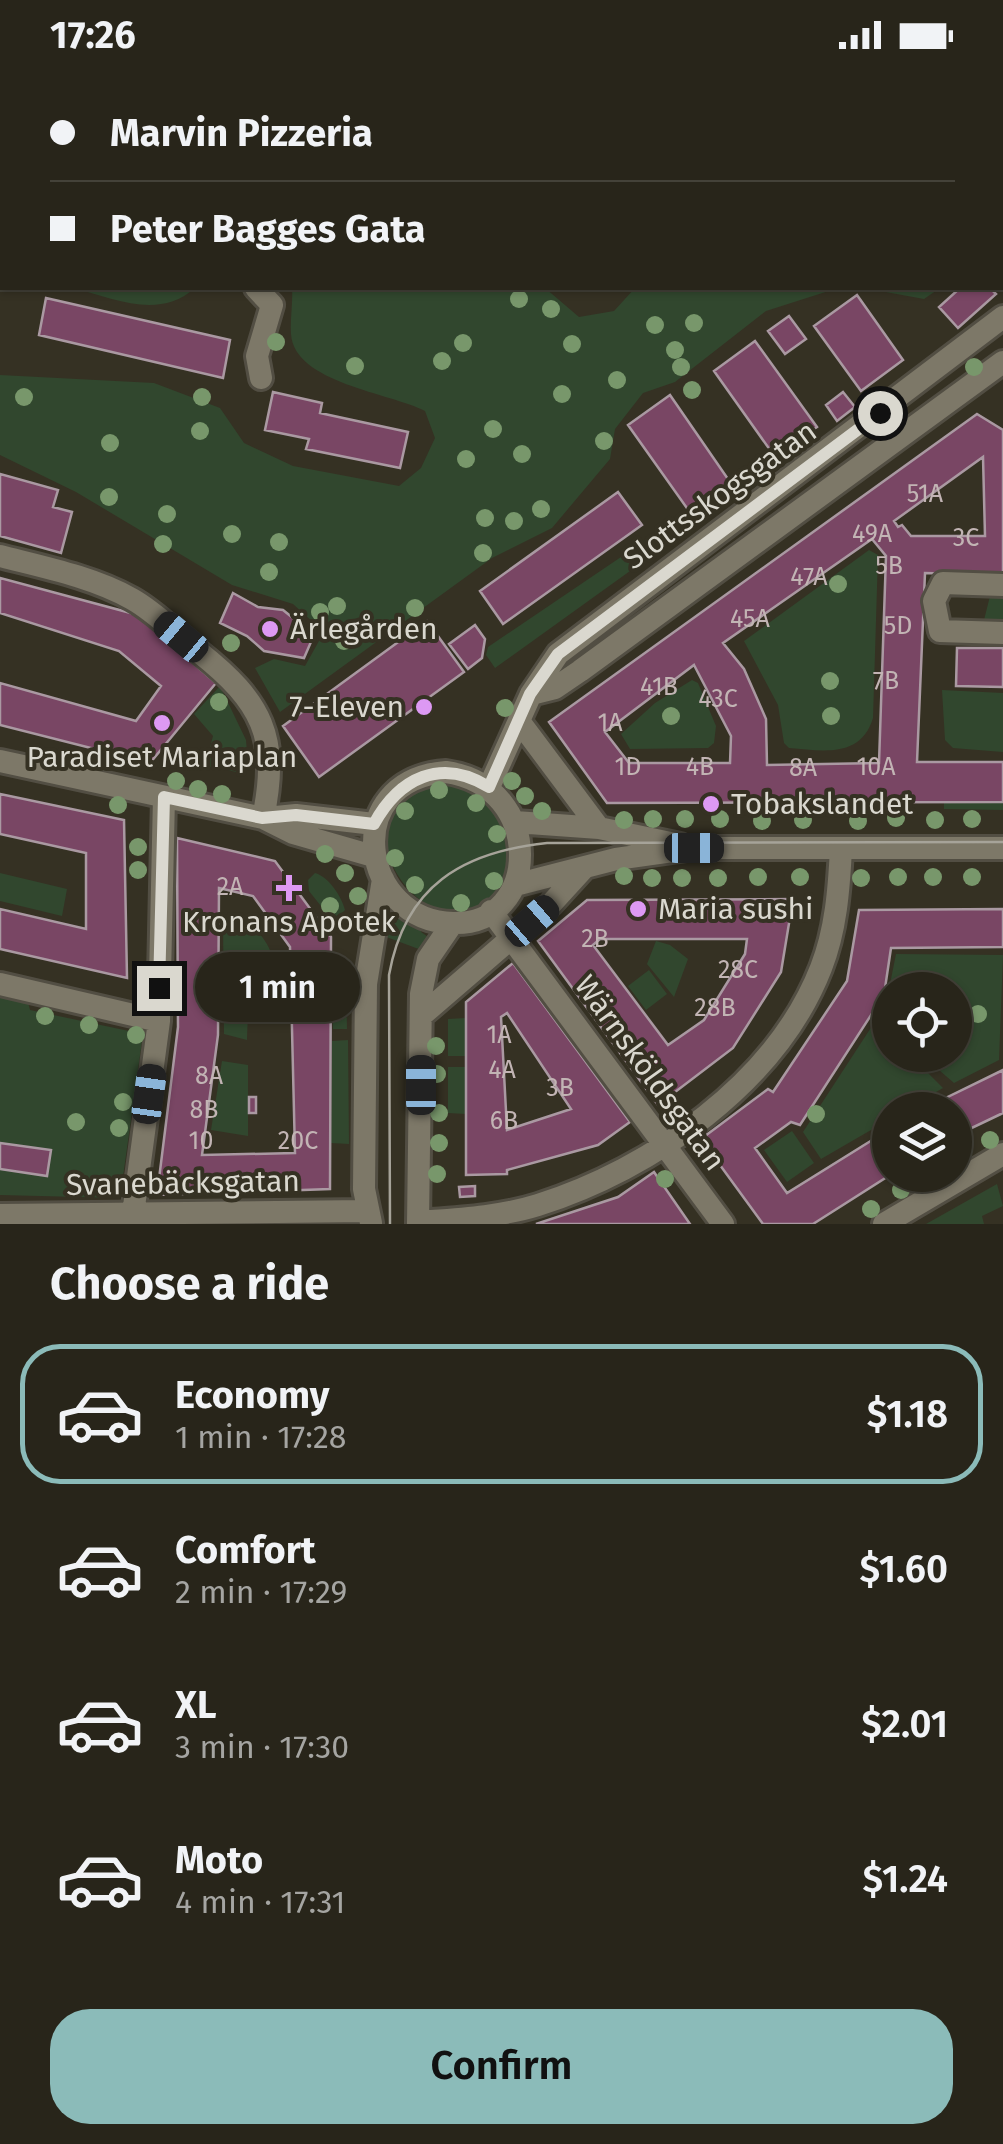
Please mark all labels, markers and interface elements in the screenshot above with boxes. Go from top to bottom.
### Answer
text: 17:26 [50,12,136,58]
text: Marvin Pizzeria [110,110,373,156]
text: Peter Bagges Gata [110,206,425,252]
route start [858,391,903,436]
street label: Slottsskogsgatan [616,413,824,577]
house number: 51A [907,479,944,509]
house number: 49A [852,519,893,549]
house number: 3C [953,523,979,553]
house number: 5B [875,551,903,581]
house number: 47A [790,562,828,592]
house number: 45A [730,604,771,634]
car [148,606,214,668]
place label: Ärlegården [290,611,438,647]
house number: 5D [884,611,912,641]
marker: Ärlegården [259,618,281,640]
house number: 7B [873,666,899,696]
house number: 41B [640,672,678,702]
house number: 43C [698,684,738,714]
place label: 7-Eleven [289,689,404,725]
marker: 7-Eleven [413,696,435,718]
house number: 1A [597,708,623,738]
marker: Paradiset Mariaplan [151,712,173,734]
place label: Paradiset Mariaplan [27,739,297,775]
house number: 1D [615,752,641,782]
house number: 4B [686,752,714,782]
house number: 10A [856,752,896,782]
house number: 8A [789,753,818,783]
place label: Tobakslandet [731,786,913,822]
marker: Tobakslandet [700,793,722,815]
car [664,833,724,863]
house number: 2A [217,872,244,902]
marker: Kronans Apotek [278,877,300,899]
car [500,890,564,952]
place label: Maria sushi [658,891,814,927]
marker: Maria sushi [627,898,649,920]
place label: Kronans Apotek [182,904,397,940]
house number: 2B [581,924,609,954]
callout: 1 min [194,953,359,1023]
house number: 28C [718,955,758,985]
route end [137,966,182,1011]
text: 1 min [239,968,316,1006]
street label: Wärnsköldsgatan [567,968,733,1178]
map controls [872,972,972,1192]
button: locate [872,972,972,1072]
house number: 28B [694,993,736,1023]
house number: 1A [486,1020,512,1050]
car [406,1055,436,1115]
house number: 4A [488,1055,516,1085]
house number: 8A [195,1061,224,1091]
car [130,1062,168,1126]
house number: 3B [546,1073,574,1103]
button: layers [872,1092,972,1192]
house number: 8B [190,1095,218,1125]
house number: 6B [490,1106,518,1136]
house number: 10 [189,1126,213,1156]
house number: 20C [278,1126,318,1156]
street label: Svanebäcksgatan [66,1163,300,1203]
text: Choose a ride [50,1257,329,1311]
icon: car [55,1369,145,1459]
text: Economy [175,1372,330,1418]
text: $1.18 [867,1391,948,1437]
text: 1 min · 17:28 [175,1418,346,1456]
icon: car [55,1524,145,1614]
text: Comfort [175,1527,316,1573]
text: $1.60 [859,1546,948,1592]
text: 2 min · 17:29 [175,1573,347,1611]
icon: car [55,1679,145,1769]
text: XL [175,1682,217,1728]
text: $2.01 [861,1701,948,1747]
text: 3 min · 17:30 [175,1728,349,1766]
icon: car [55,1834,145,1924]
text: Moto [175,1837,263,1883]
text: $1.24 [863,1856,948,1902]
text: 4 min · 17:31 [175,1883,345,1921]
button: Confirm [50,2009,953,2124]

